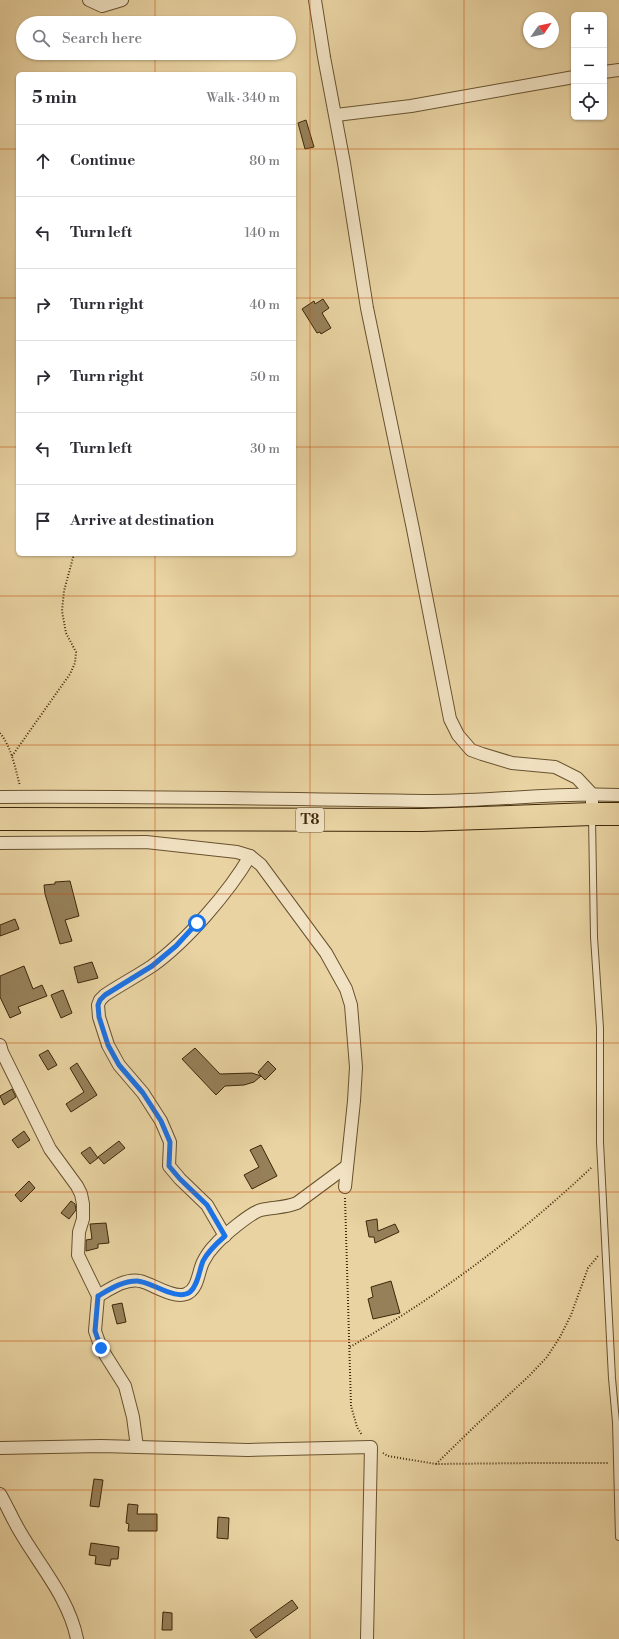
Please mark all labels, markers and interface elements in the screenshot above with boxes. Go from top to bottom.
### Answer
north arrow [523,12,559,48]
map controls [571,12,607,120]
button: + [571,12,607,48]
search box [16,16,296,60]
icon: search [30,27,52,49]
text: Search here [62,29,142,48]
button: − [571,48,607,84]
button: locate [571,84,607,120]
text: 5 min [32,87,77,109]
text: Walk · 340 m [207,90,280,106]
icon: ahead [32,150,54,172]
text: Continue [70,151,135,170]
text: 80 m [249,153,280,169]
icon: left [32,222,54,244]
text: Turn left [70,223,132,242]
text: 140 m [244,225,280,241]
icon: right [32,294,54,316]
text: Turn right [70,295,144,314]
text: 40 m [250,297,280,313]
icon: right [32,366,54,388]
text: Turn right [70,367,144,386]
text: 50 m [250,369,280,385]
icon: left [32,438,54,460]
text: Turn left [70,439,132,458]
text: 30 m [250,441,280,457]
icon: arrive [32,510,54,532]
text: Arrive at destination [70,511,214,530]
road number: T8 [296,808,324,832]
route start [188,914,206,932]
route end [92,1339,110,1357]

